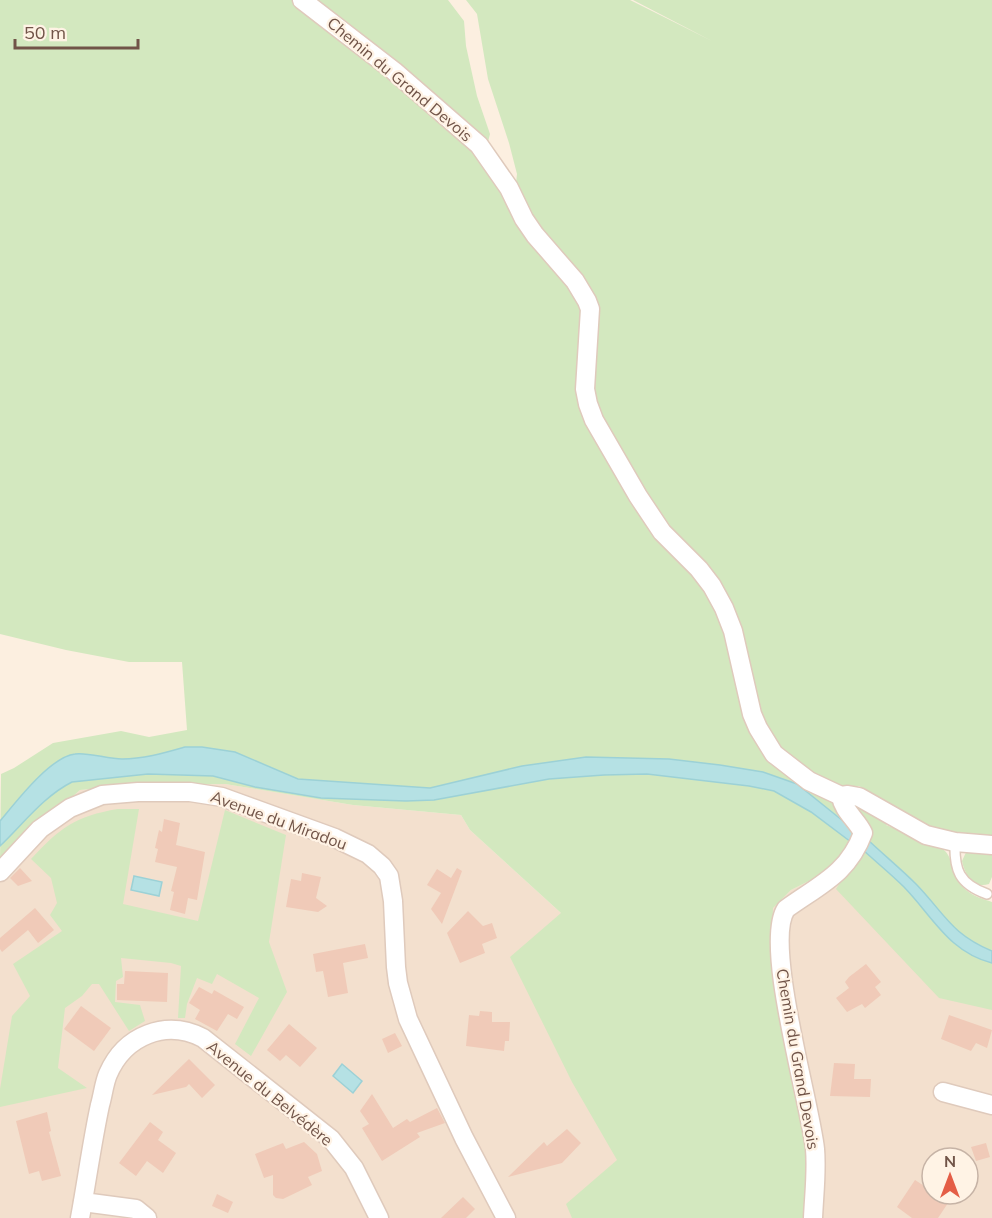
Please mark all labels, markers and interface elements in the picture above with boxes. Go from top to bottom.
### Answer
scale bar [15,12,138,50]
street label: Chemin du Grand Devois [323,12,477,146]
text: 50 m [24,21,66,44]
street label: Avenue du Miradou [208,786,350,854]
street label: Chemin du Grand Devois [772,967,824,1151]
street label: Avenue du Belvédère [203,1036,337,1150]
north arrow [920,1146,980,1206]
text: N [944,1151,956,1171]

